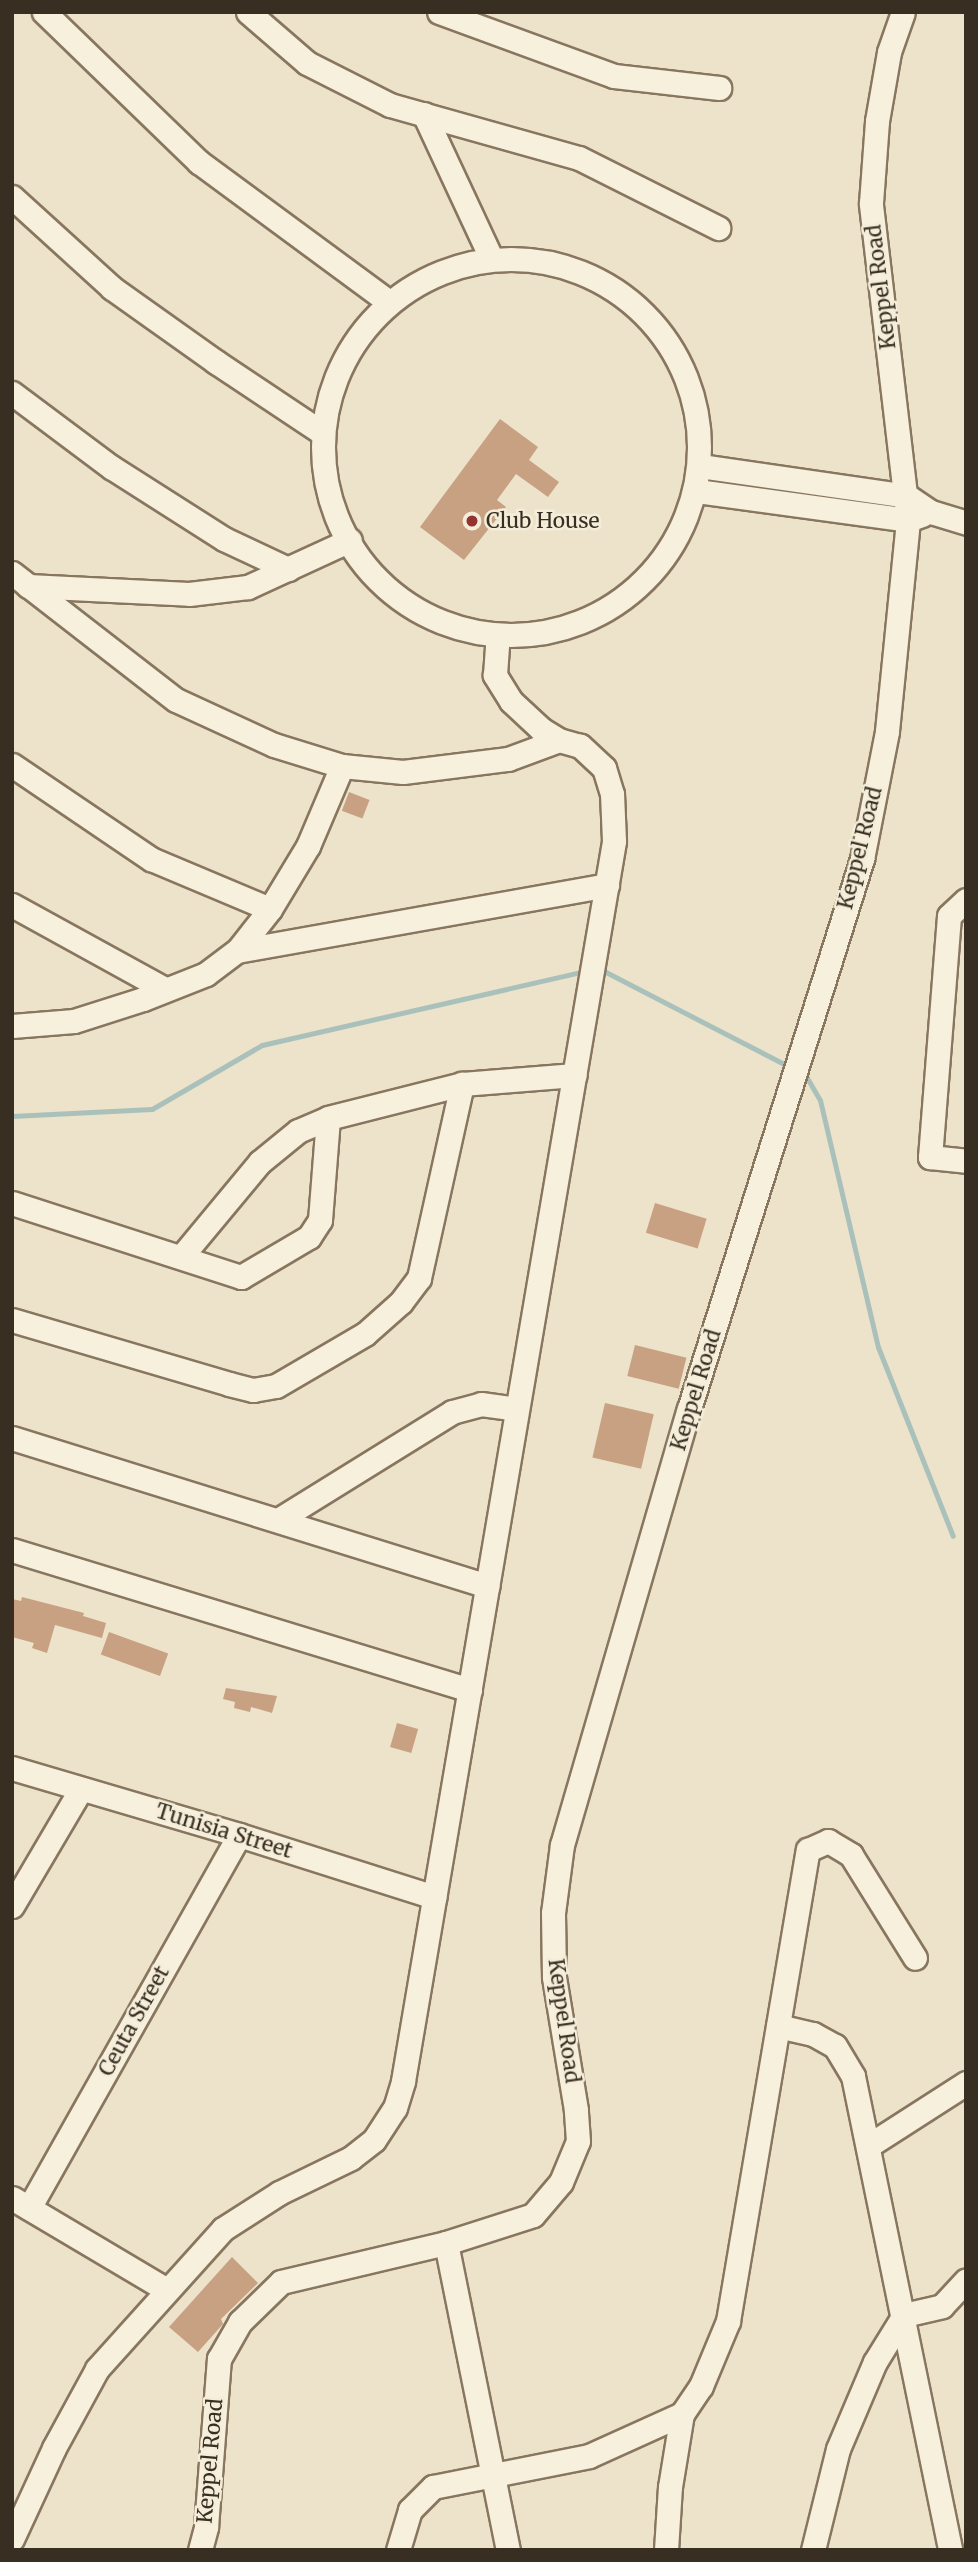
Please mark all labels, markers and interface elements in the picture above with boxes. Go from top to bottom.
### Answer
street label: Keppel Road [861,223,901,351]
place label: Club House [486,508,600,534]
marker: Club House [464,513,480,529]
street label: Keppel Road [833,784,887,912]
street label: Keppel Road [666,1326,726,1454]
street label: Tunisia Street [153,1798,295,1864]
street label: Keppel Road [543,1957,585,2085]
street label: Ceuta Street [93,1962,175,2080]
street label: Keppel Road [192,2397,228,2525]

